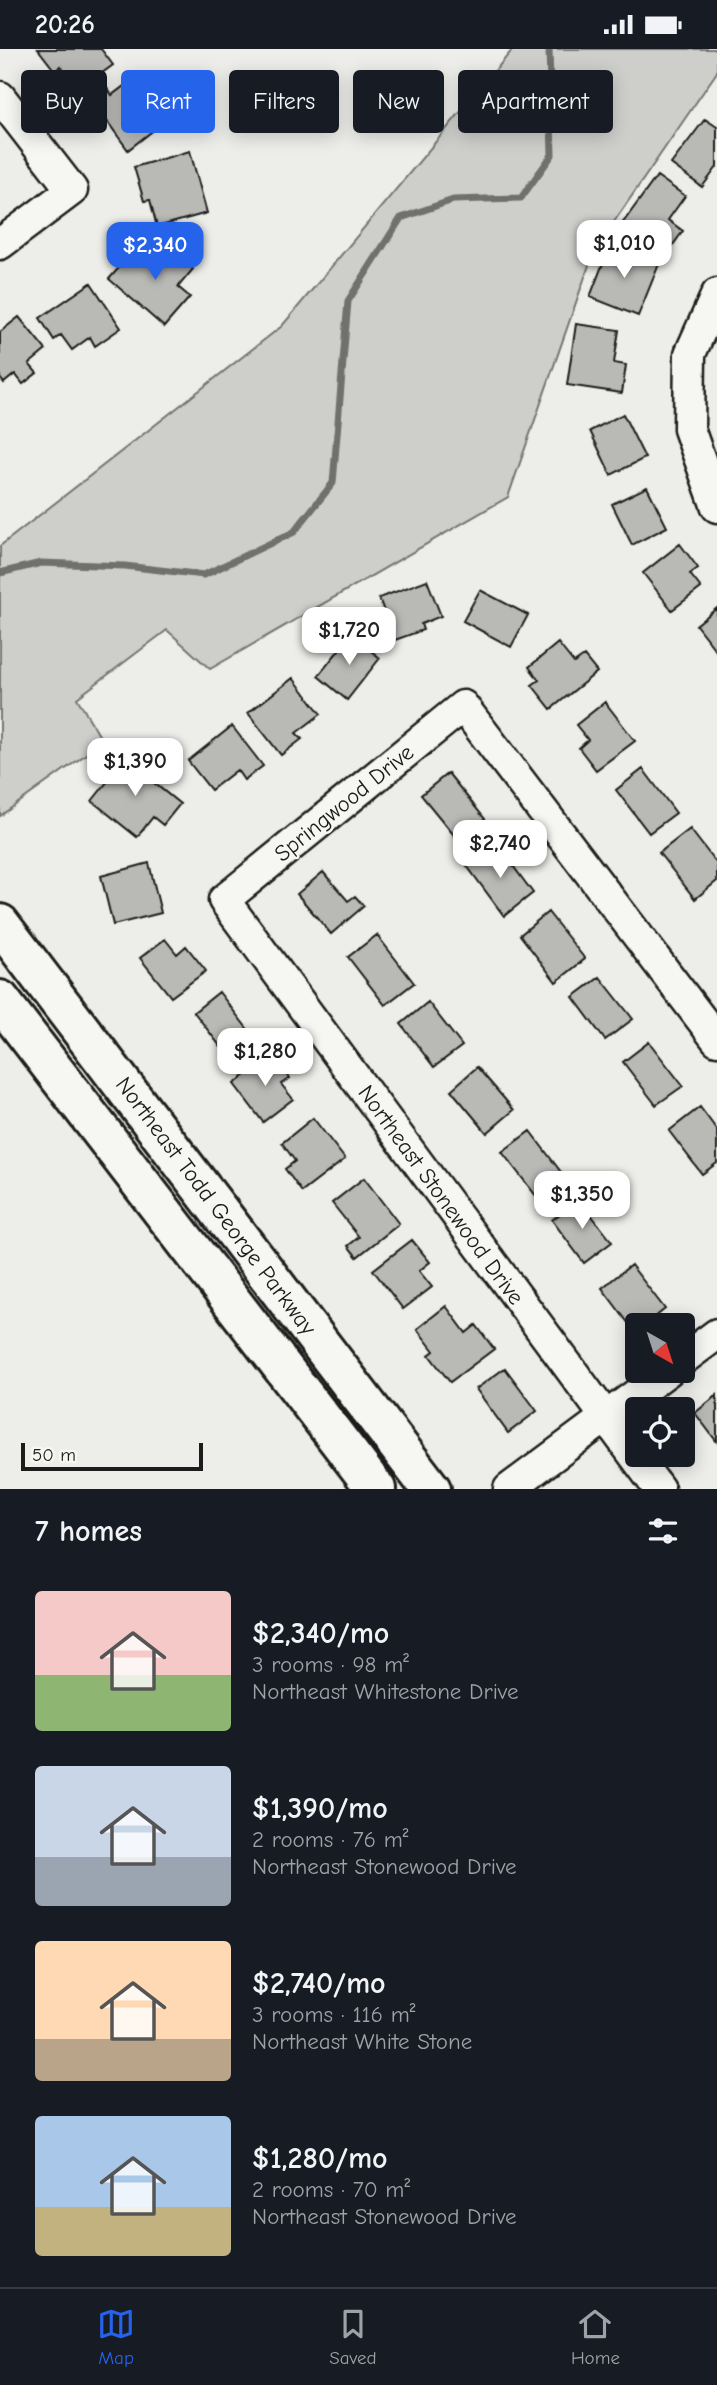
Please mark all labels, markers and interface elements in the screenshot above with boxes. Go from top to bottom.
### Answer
text: 20:26 [35,10,95,40]
chip: Buy [21,70,107,133]
chip: Rent [121,70,215,133]
chip: Filters [229,70,339,133]
chip: New [353,70,444,133]
chip: Apartment [458,70,613,133]
pin: $1,010 [567,221,681,280]
pin: $2,340 [98,223,212,282]
text: $1,010 [593,229,655,256]
text: $2,340 [123,231,187,258]
pin: $1,720 [292,607,406,667]
text: $1,720 [318,616,380,643]
pin: $1,390 [78,739,192,798]
street label: Springwood Drive [269,739,419,867]
text: $1,390 [103,747,167,774]
pin: $2,740 [443,821,557,880]
text: $2,740 [469,829,531,856]
pin: $1,280 [208,1028,322,1088]
text: $1,280 [233,1037,297,1064]
street label: Northeast Todd George Parkway [110,1072,322,1341]
street label: Northeast Stonewood Drive [352,1080,530,1310]
pin: $1,350 [525,1171,639,1231]
text: $1,350 [550,1180,614,1207]
north arrow [625,1313,695,1383]
map controls [625,1313,695,1467]
button: locate [625,1397,695,1467]
scale bar [21,1440,203,1472]
text: 50 m [32,1444,76,1466]
icon: filters [644,1512,682,1550]
text: 7 homes [35,1514,142,1549]
text: $2,340/mo [252,1616,389,1651]
icon: home [91,1619,175,1703]
text: 3 rooms · 98 m² [252,1651,409,1678]
text: Northeast Whitestone Drive [252,1678,519,1705]
text: $1,390/mo [252,1791,388,1826]
icon: home [91,1794,175,1878]
text: 2 rooms · 76 m² [252,1826,408,1853]
text: Northeast Stonewood Drive [252,1853,517,1880]
text: $2,740/mo [252,1966,386,2001]
icon: home [91,1969,175,2053]
text: 3 rooms · 116 m² [252,2001,416,2028]
text: Northeast White Stone [252,2028,472,2055]
text: $1,280/mo [252,2141,388,2176]
icon: home [91,2144,175,2228]
text: 2 rooms · 70 m² [252,2176,410,2203]
text: Northeast Stonewood Drive [252,2203,517,2230]
tab: Map [97,2305,135,2369]
tab: Saved [329,2305,377,2369]
tab: Home [571,2305,620,2369]

